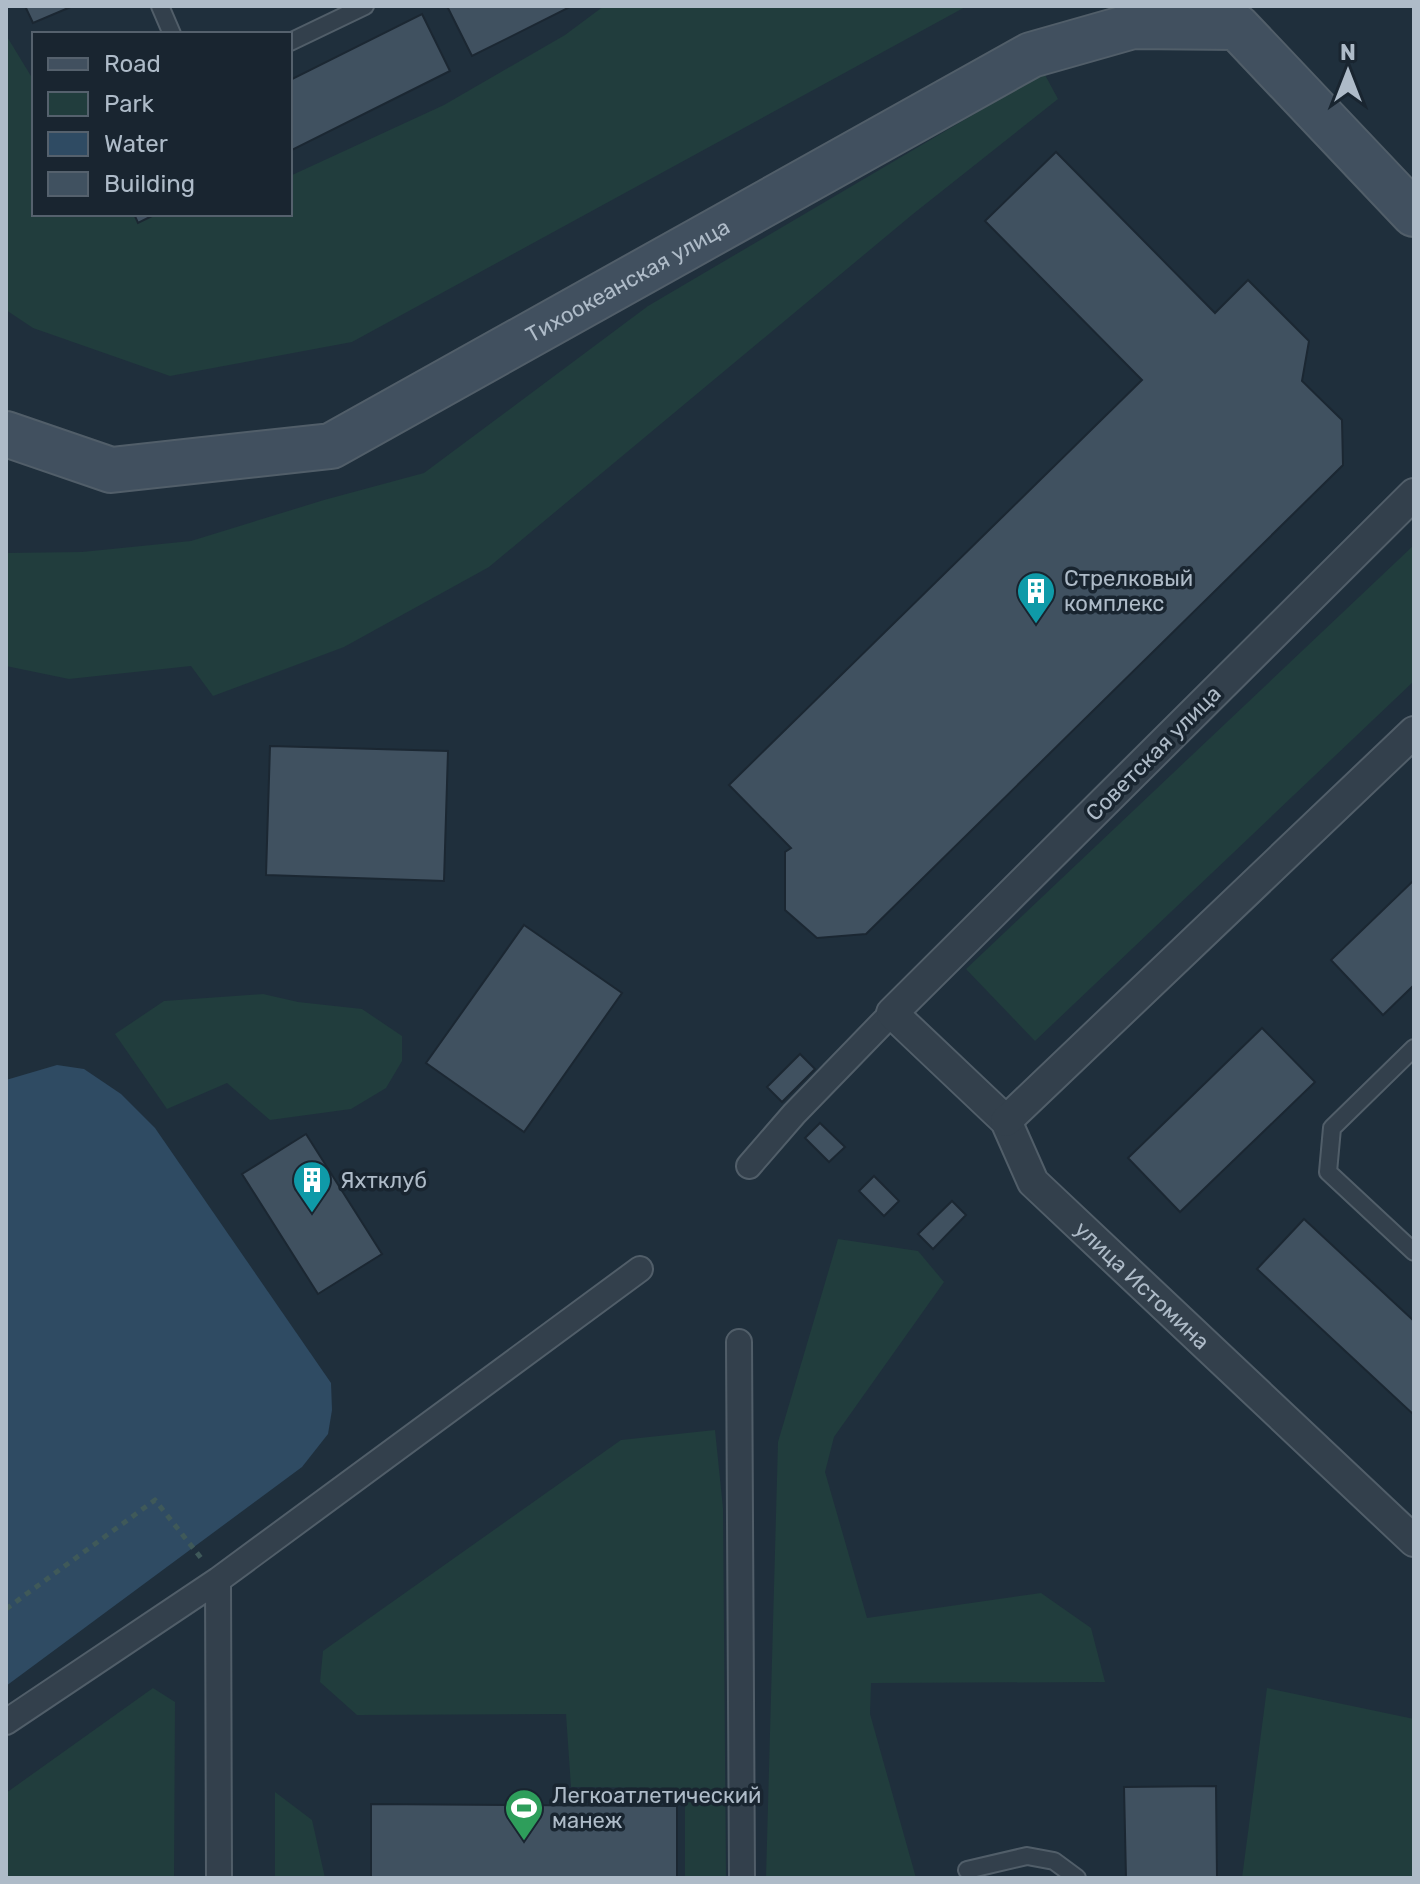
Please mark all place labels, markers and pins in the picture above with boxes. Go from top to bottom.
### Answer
place label: Стрелковый комплекс [1064,565,1193,617]
building icon: Стрелковый комплекс [1015,570,1057,625]
building icon: Яхтклуб [291,1159,333,1214]
place label: Яхтклуб [340,1167,427,1194]
place label: Легкоатлетический манеж [552,1782,761,1834]
sports icon: Легкоатлетический манеж [503,1787,545,1842]

